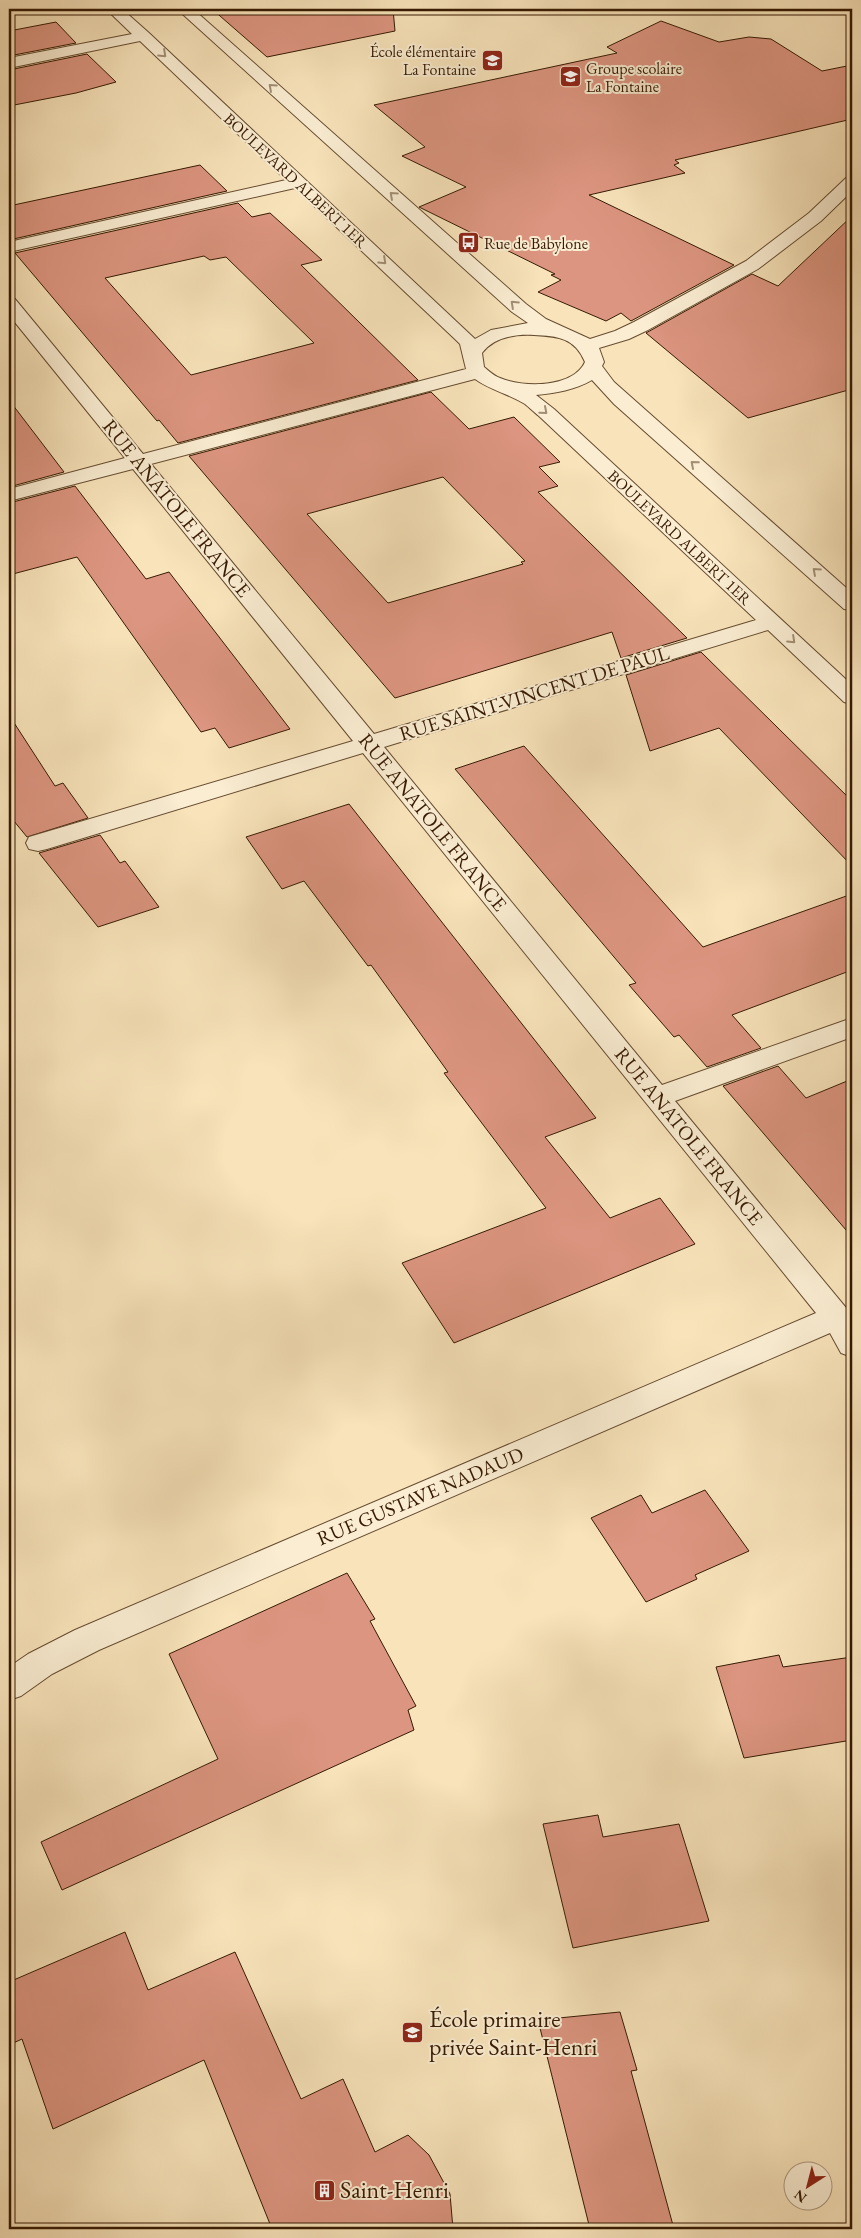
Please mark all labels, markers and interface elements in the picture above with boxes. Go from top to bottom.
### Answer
place label: École élémentaire La Fontaine [370,41,476,80]
one-way arrow [157,48,166,57]
school or university icon: École élémentaire La Fontaine [480,48,504,72]
place label: Groupe scolaire La Fontaine [586,58,682,97]
school or university icon: Groupe scolaire La Fontaine [558,65,582,89]
one-way arrow [268,84,277,93]
street label: BOULEVARD ALBERT 1ER [219,108,372,253]
one-way arrow [390,192,399,201]
bus stop icon: Rue de Babylone [456,231,480,255]
place label: Rue de Babylone [484,233,588,254]
one-way arrow [377,255,386,264]
one-way arrow [511,301,520,310]
one-way arrow [539,405,548,414]
street label: RUE ANATOLE FRANCE [97,414,257,602]
one-way arrow [691,460,700,469]
street label: BOULEVARD ALBERT 1ER [603,465,756,610]
one-way arrow [812,568,821,577]
one-way arrow [786,634,795,643]
street label: RUE SAINT-VINCENT DE PAUL [396,639,672,747]
street label: RUE ANATOLE FRANCE [353,728,513,916]
street label: RUE ANATOLE FRANCE [609,1042,769,1230]
street label: RUE GUSTAVE NADAUD [313,1441,527,1551]
place label: École primaire privée Saint-Henri [429,2003,597,2062]
school or university icon: École primaire privée Saint-Henri [401,2021,425,2045]
north arrow [784,2160,834,2210]
place label: Saint-Henri [340,2174,449,2205]
building icon: Saint-Henri [312,2178,336,2202]
text: N [790,2186,810,2207]

